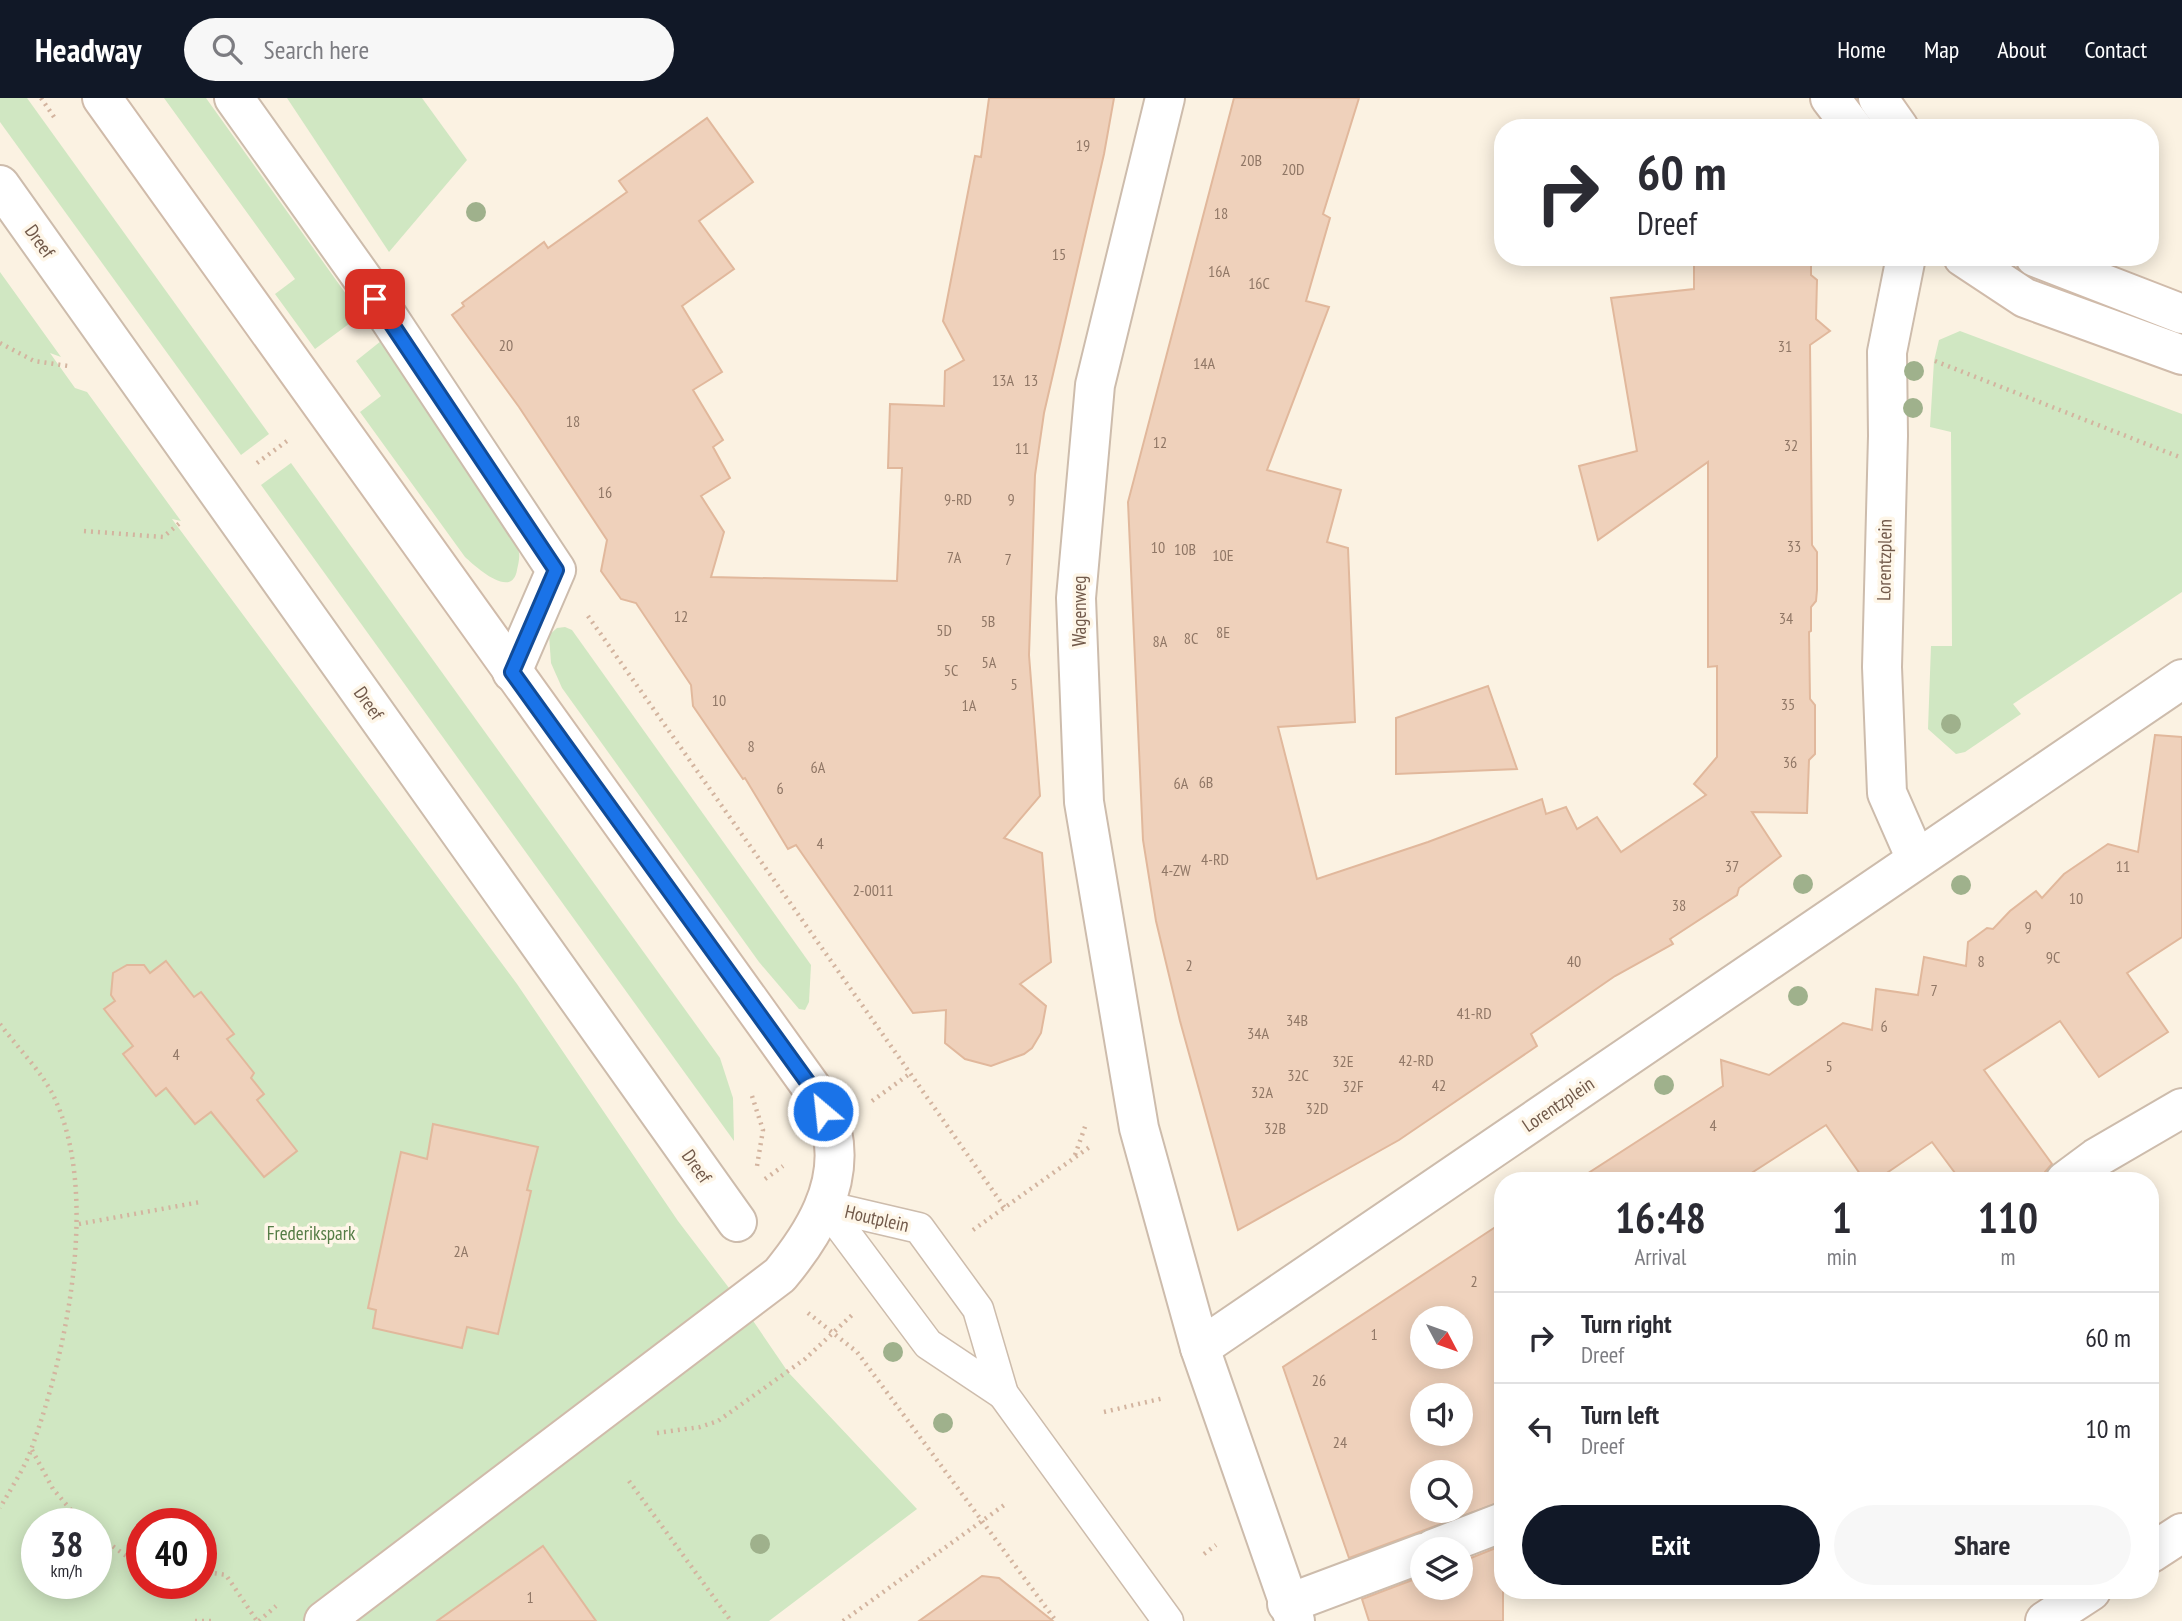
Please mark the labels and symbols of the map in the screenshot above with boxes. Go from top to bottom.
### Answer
house number: 19 [1076,135,1090,155]
house number: 20B [1240,150,1262,170]
house number: 20D [1282,159,1304,179]
house number: 18 [1214,203,1228,223]
street label: Dreef [20,220,61,263]
house number: 15 [1052,244,1066,264]
house number: 16A [1208,261,1230,281]
pin [345,269,405,329]
house number: 16C [1248,273,1270,293]
house number: 20 [499,335,513,355]
house number: 31 [1778,336,1792,356]
house number: 14A [1193,353,1215,373]
house number: 13A [992,370,1014,390]
house number: 13 [1024,370,1038,390]
house number: 18 [566,411,580,431]
house number: 12 [1153,432,1167,452]
house number: 32 [1784,435,1798,455]
house number: 11 [1015,438,1029,458]
house number: 16 [598,482,612,502]
house number: 9-RD [944,489,972,509]
house number: 9 [1007,489,1015,509]
street label: Lorentzplein [1871,519,1897,601]
house number: 33 [1787,536,1801,556]
house number: 10 [1151,537,1165,557]
house number: 10B [1174,539,1196,559]
house number: 10E [1212,545,1234,565]
house number: 7A [947,547,962,567]
house number: 7 [1004,549,1012,569]
street label: Wagenweg [1067,575,1091,647]
house number: 12 [674,606,688,626]
house number: 34 [1779,608,1793,628]
house number: 5B [981,611,995,631]
house number: 5D [936,620,952,640]
house number: 8E [1216,622,1230,642]
house number: 8C [1184,628,1198,648]
house number: 8A [1153,631,1168,651]
house number: 5A [982,652,997,672]
house number: 5C [944,660,958,680]
house number: 5 [1010,674,1018,694]
street label: Dreef [349,682,390,725]
house number: 10 [712,690,726,710]
house number: 35 [1781,694,1795,714]
house number: 1A [962,695,977,715]
house number: 8 [747,736,755,756]
house number: 36 [1783,752,1797,772]
house number: 6A [811,757,826,777]
house number: 6B [1199,772,1213,792]
house number: 6A [1174,773,1189,793]
house number: 6 [776,778,784,798]
house number: 4 [816,833,824,853]
house number: 4-RD [1201,849,1229,869]
house number: 37 [1725,856,1739,876]
house number: 11 [2116,856,2130,876]
house number: 4-ZW [1161,860,1191,880]
house number: 2-0011 [853,880,893,900]
house number: 10 [2069,888,2083,908]
house number: 38 [1672,895,1686,915]
house number: 9 [2024,917,2032,937]
house number: 9C [2046,947,2060,967]
house number: 40 [1567,951,1581,971]
house number: 8 [1977,951,1985,971]
house number: 2 [1185,955,1193,975]
house number: 7 [1930,980,1938,1000]
house number: 41-RD [1456,1003,1492,1023]
house number: 34B [1286,1010,1308,1030]
house number: 6 [1880,1016,1888,1036]
house number: 34A [1247,1023,1269,1043]
house number: 4 [172,1044,180,1064]
house number: 42-RD [1398,1050,1434,1070]
house number: 32E [1332,1051,1354,1071]
house number: 5 [1825,1056,1833,1076]
house number: 32C [1287,1065,1309,1085]
street label: Lorentzplein [1517,1071,1599,1137]
position arrow [786,1074,860,1148]
house number: 42 [1432,1075,1446,1095]
house number: 32F [1342,1076,1364,1096]
house number: 32A [1251,1082,1273,1102]
house number: 32D [1306,1098,1328,1118]
house number: 4 [1709,1115,1717,1135]
house number: 32B [1264,1118,1286,1138]
street label: Dreef [677,1145,718,1188]
street label: Houtplein [843,1199,911,1237]
park label: Frederikspark [267,1221,356,1245]
house number: 2A [454,1241,469,1261]
house number: 2 [1470,1271,1478,1291]
north arrow [1410,1306,1474,1368]
house number: 1 [1370,1324,1378,1344]
house number: 26 [1312,1370,1326,1390]
house number: 24 [1333,1432,1347,1452]
speed limit sign: 40 [126,1508,217,1599]
house number: 1 [526,1587,534,1607]

